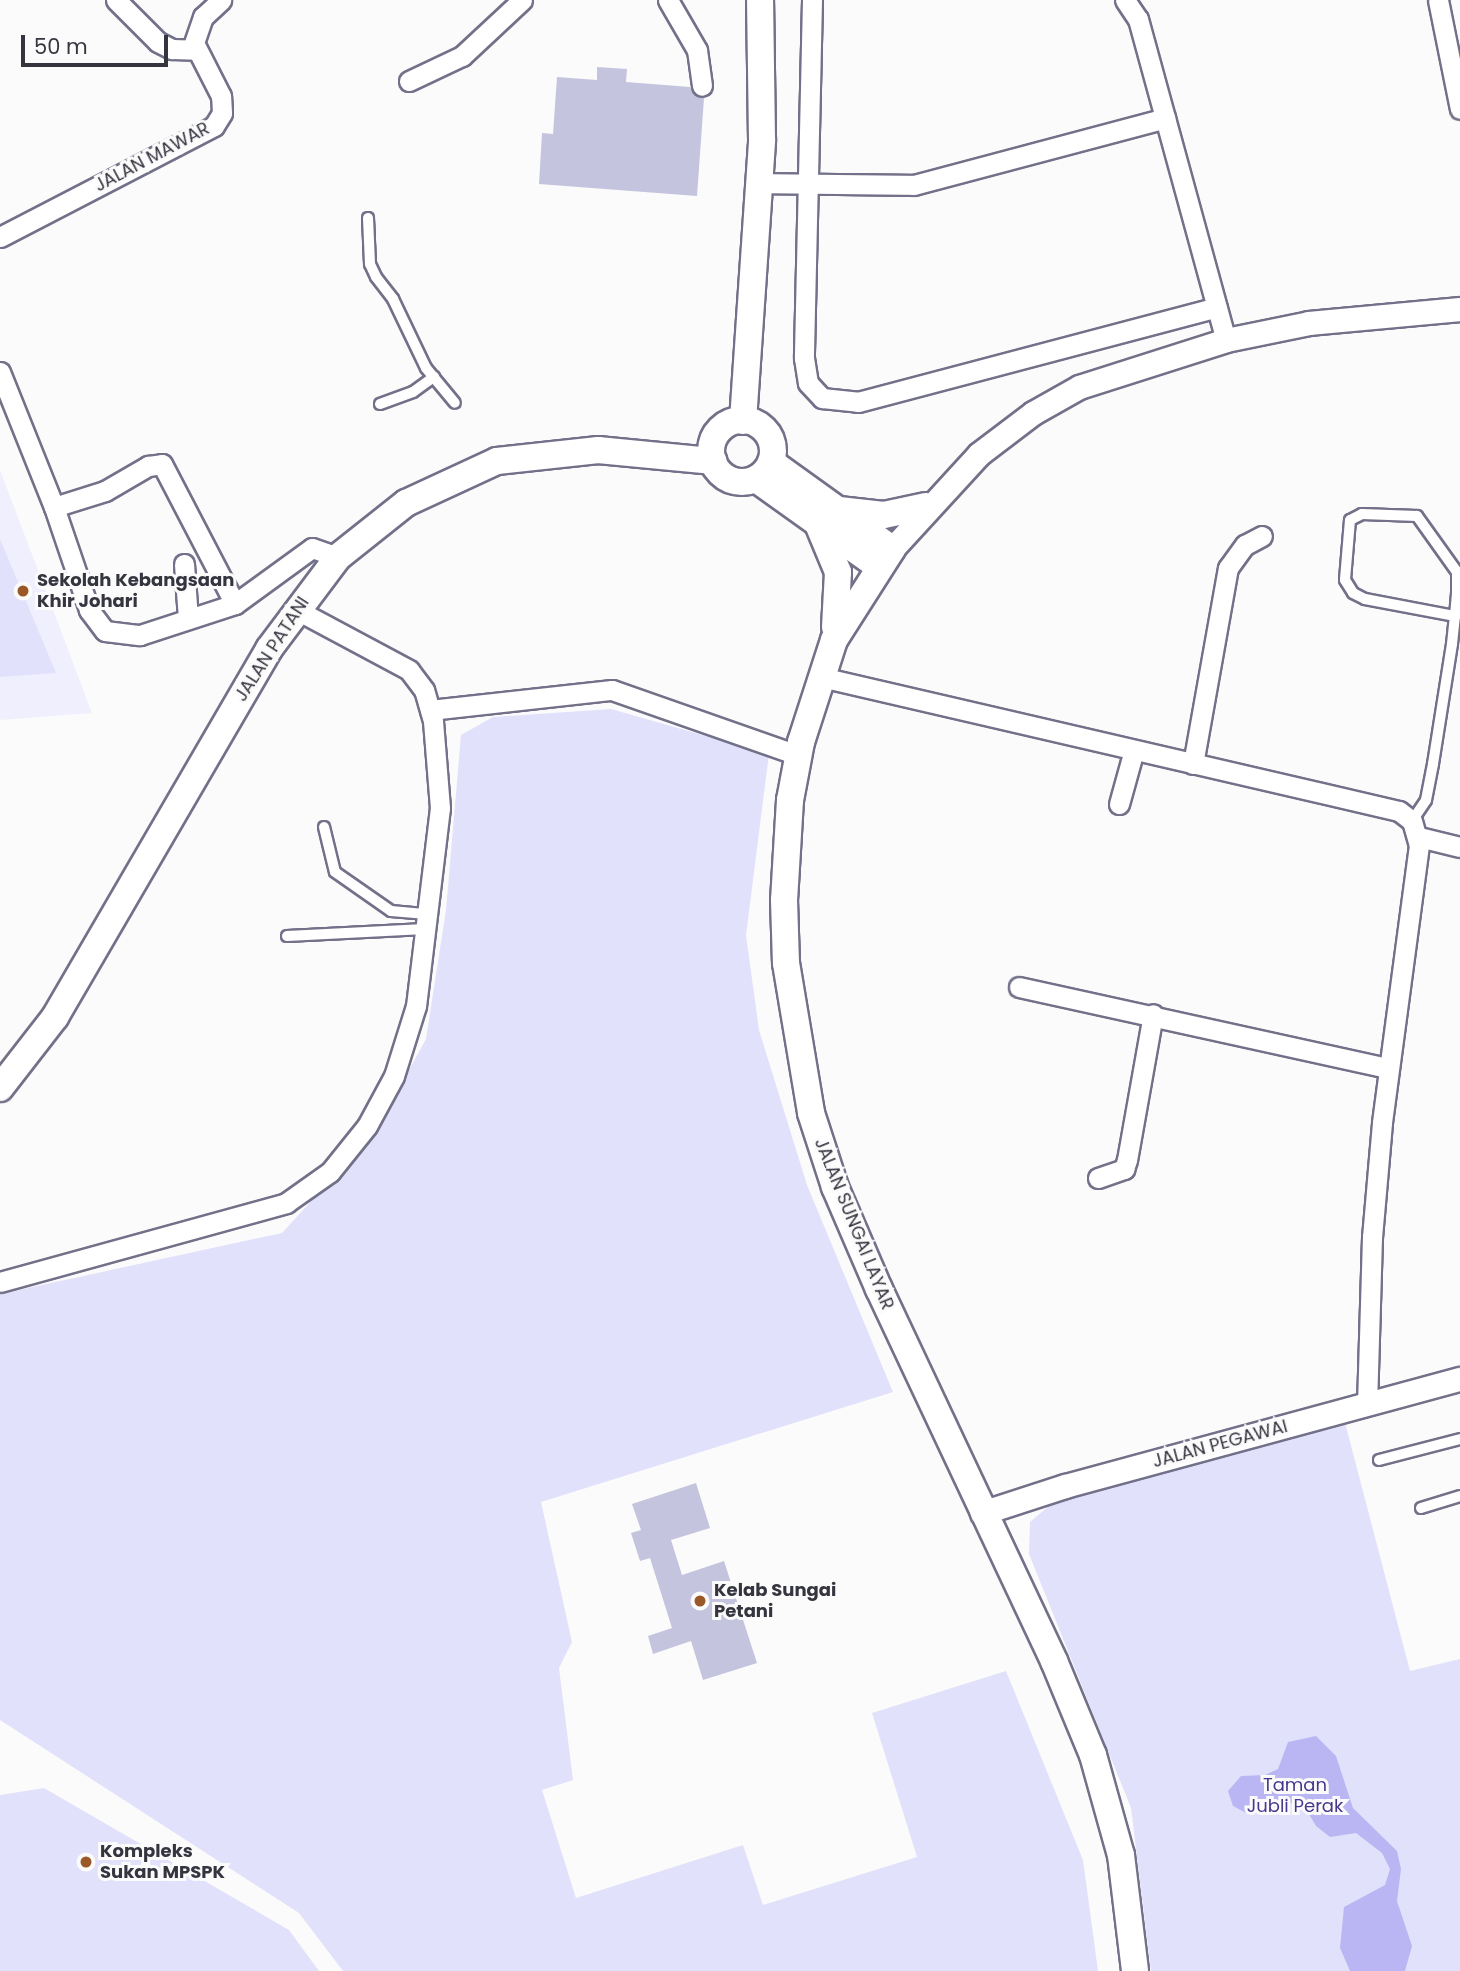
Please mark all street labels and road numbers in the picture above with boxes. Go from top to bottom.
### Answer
street label: JALAN MAWAR [91,118,213,196]
street label: JALAN PATANI [230,593,314,705]
street label: JALAN SUNGAI LAYAR [810,1135,898,1313]
street label: JALAN PEGAWAI [1150,1416,1290,1472]

